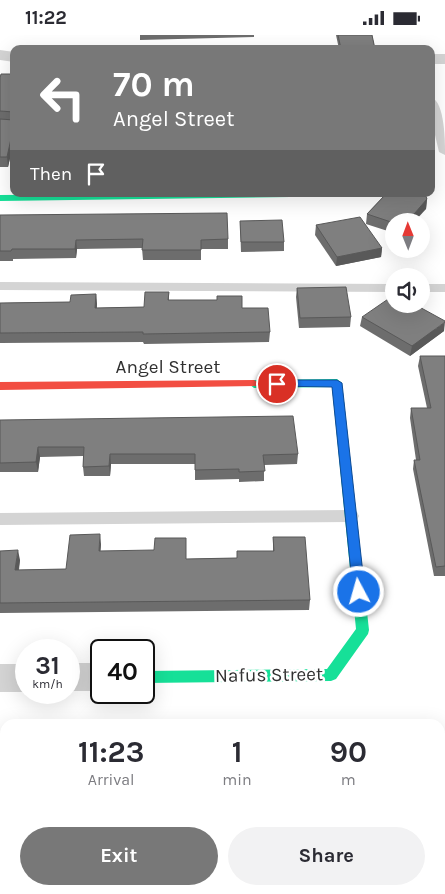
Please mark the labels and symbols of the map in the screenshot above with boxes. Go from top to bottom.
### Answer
north arrow [385,213,430,257]
street label: Angel Street [116,356,220,378]
pin [256,363,298,405]
position arrow [332,565,384,617]
speed limit sign: 40 [90,639,155,704]
street label: Nafus Street [215,663,323,687]

